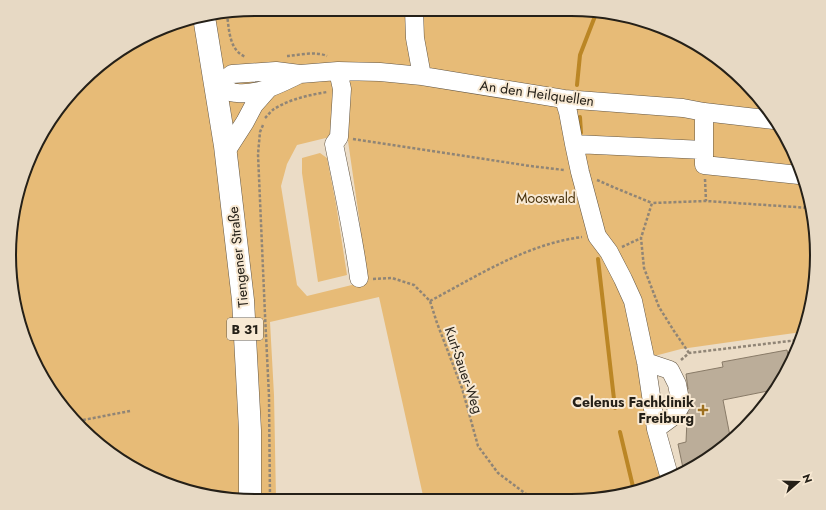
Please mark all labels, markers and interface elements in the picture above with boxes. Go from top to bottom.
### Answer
street label: An den Heilquellen [479,75,595,111]
park label: Mooswald [516,188,576,208]
street label: Tiengener Straße [223,206,253,308]
road number: B 31 [227,318,263,340]
street label: Kurt-Sauer-Weg [440,324,488,416]
place label: Celenus Fachklinik Freiburg [572,392,694,428]
marker: Celenus Fachklinik Freiburg [697,404,709,416]
north arrow [778,462,818,502]
text: N [798,472,816,485]

